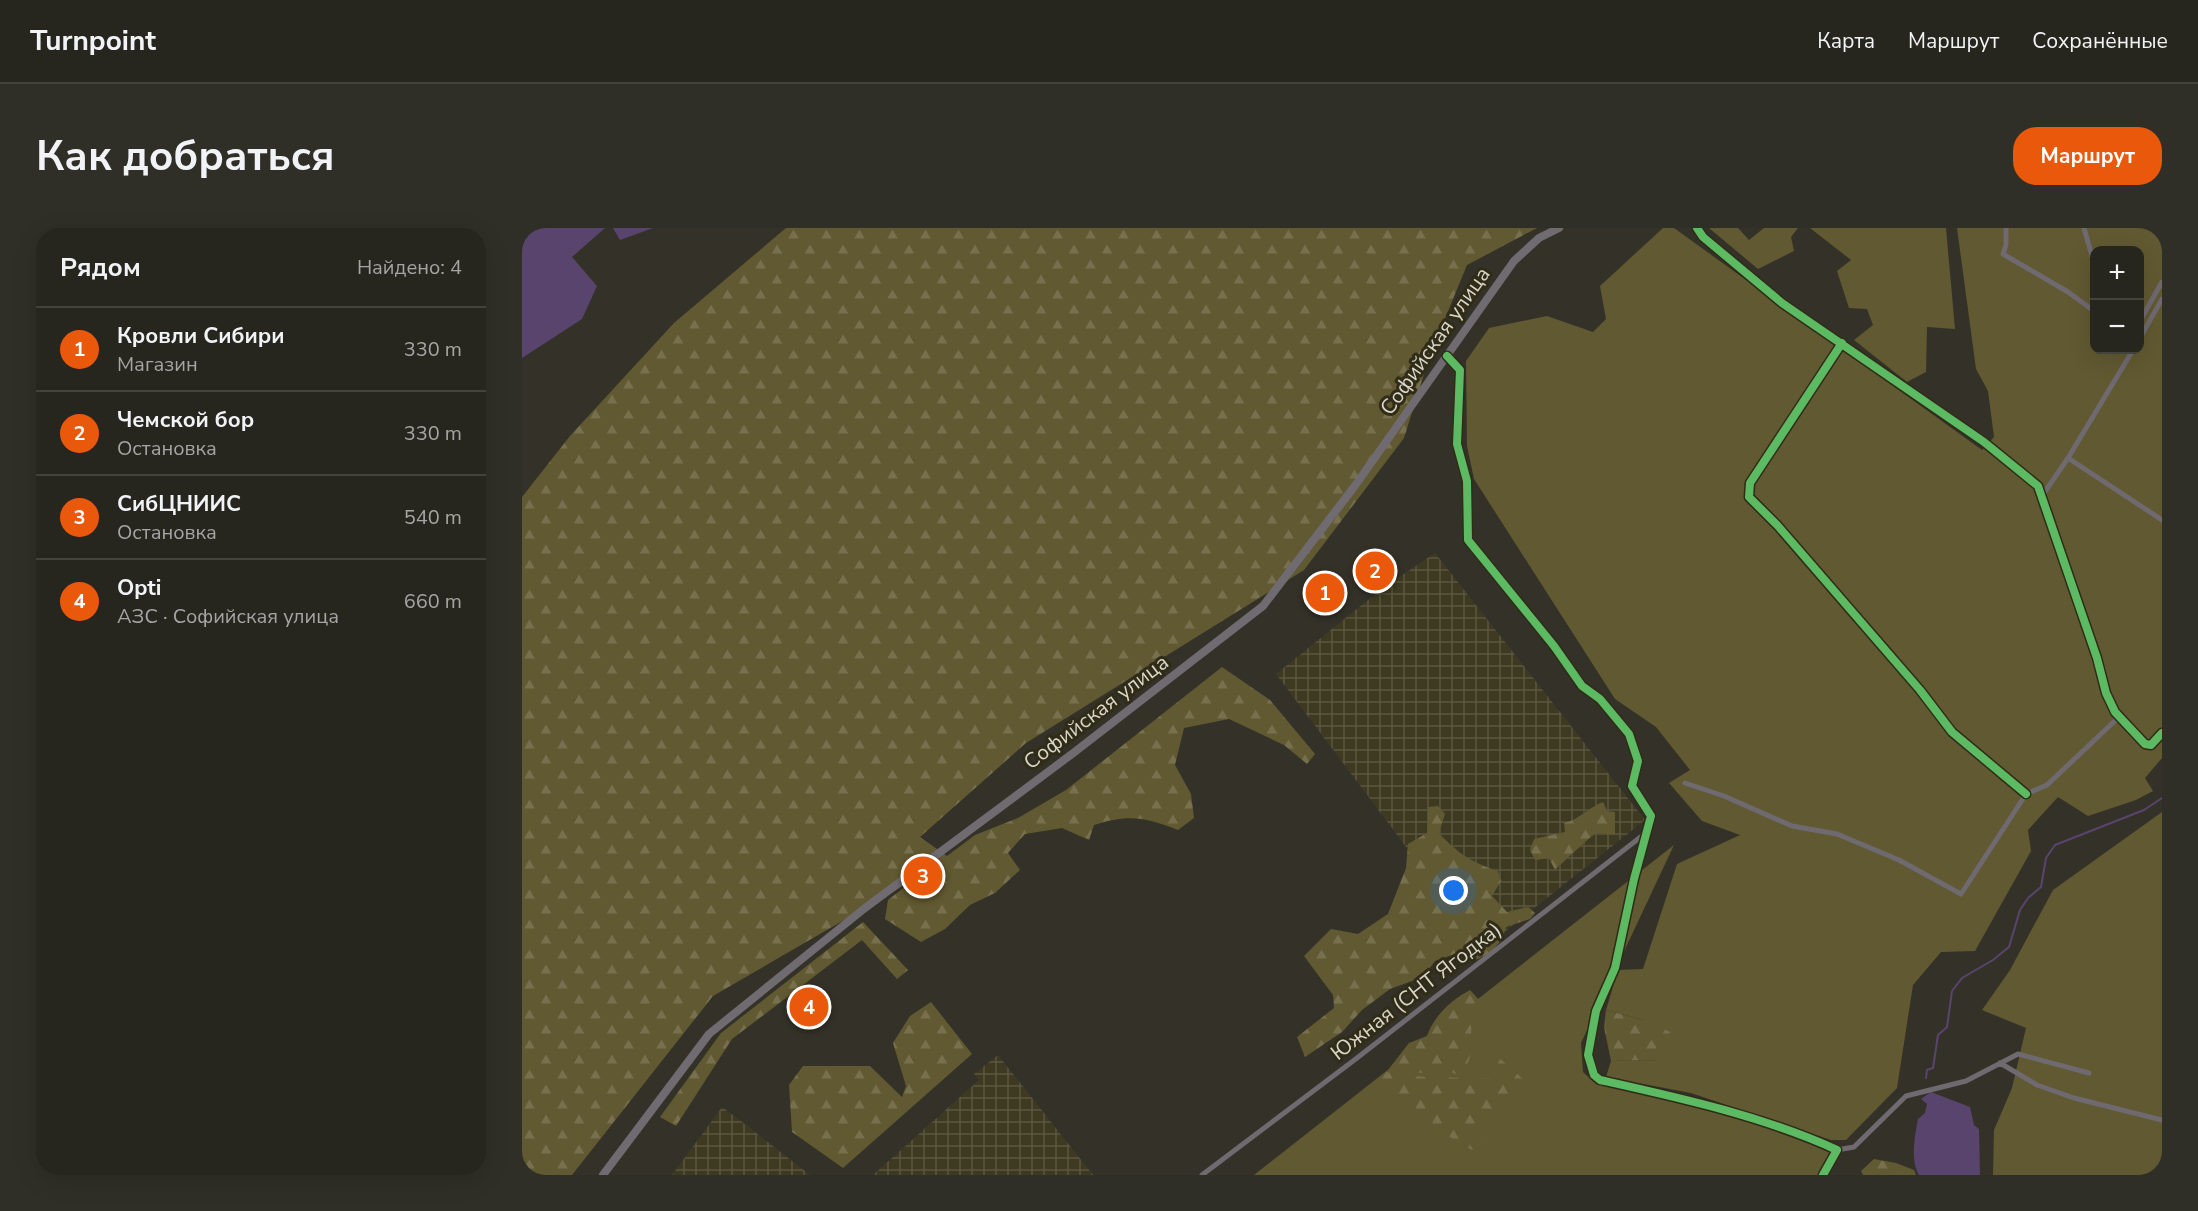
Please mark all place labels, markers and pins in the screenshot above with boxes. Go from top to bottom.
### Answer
pin: 2 [1356,548,1394,594]
pin: 1 [1306,570,1344,616]
pin: 3 [904,854,942,898]
pin: 4 [790,984,828,1030]

